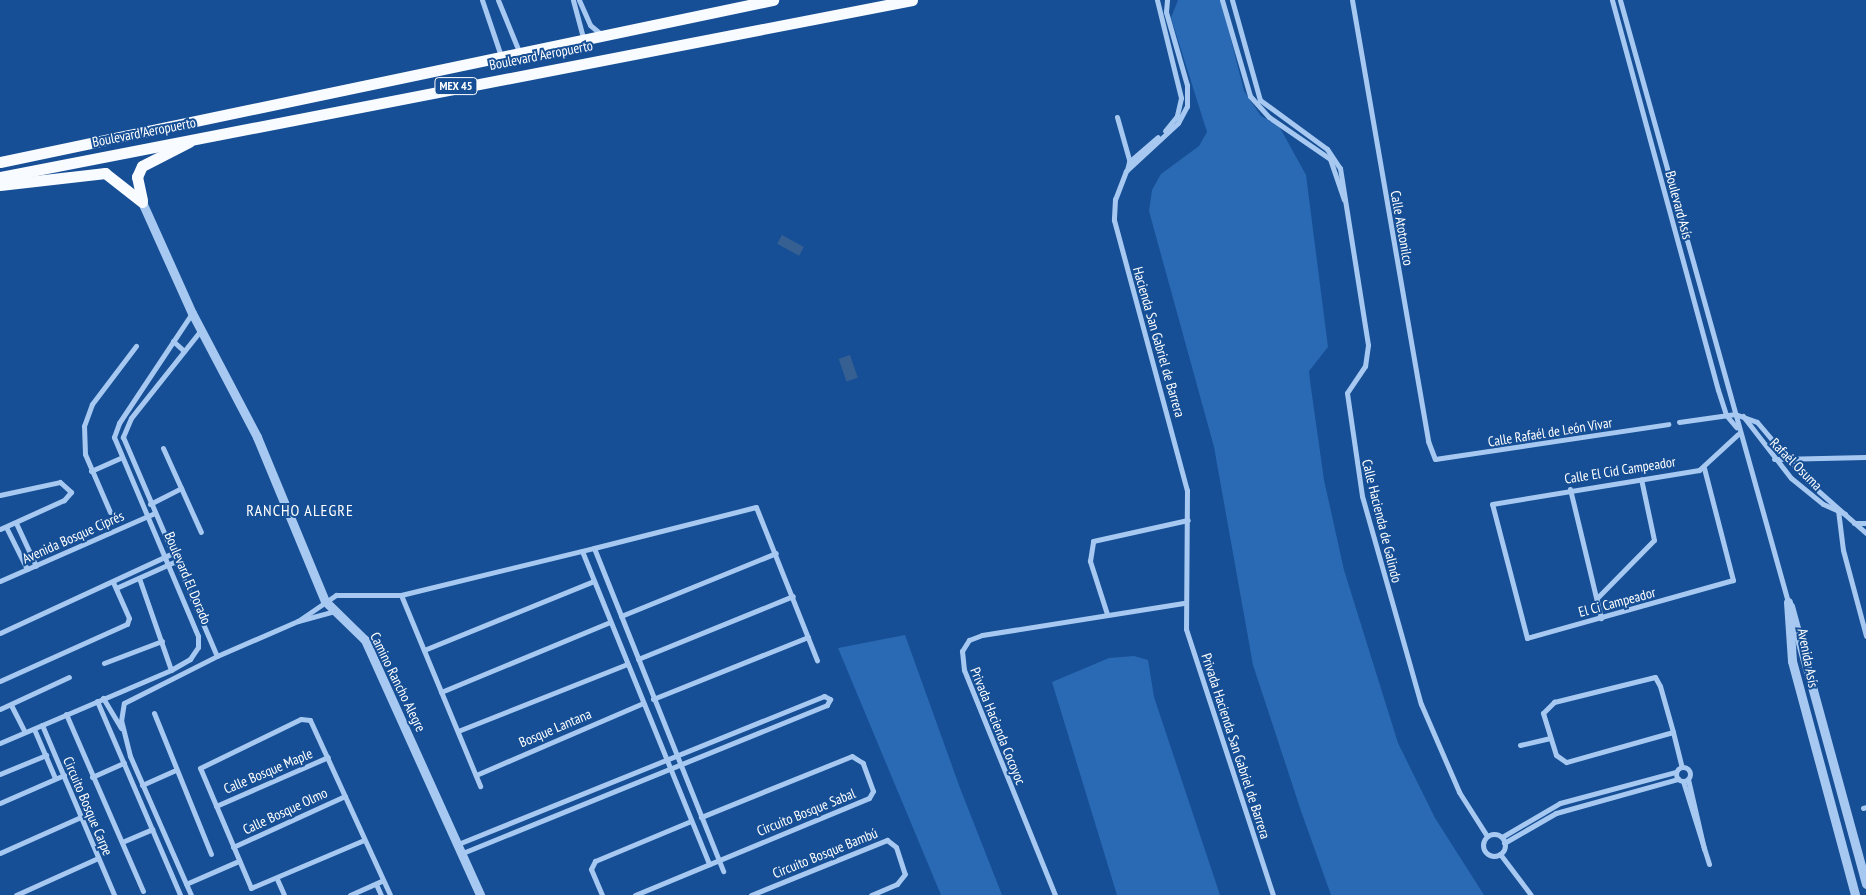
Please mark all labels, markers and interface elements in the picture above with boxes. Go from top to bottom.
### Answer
street label: Boulevard Aeropuerto [488,37,594,73]
road number: MEX 45 [434,76,478,95]
street label: Boulevard Aeropuerto [91,114,197,150]
street label: Boulevard Asís [1662,169,1696,241]
street label: Calle Atotonilco [1387,189,1417,267]
street label: Hacienda San Gabriel de Barrera [1129,265,1189,419]
street label: Calle Rafaél de León Vivar [1487,414,1613,450]
street label: Rafaél Osuma [1766,434,1826,494]
street label: Calle El Cid Campeador [1563,453,1677,487]
street label: Calle Hacienda de Galindo [1359,458,1405,584]
district label: RANCHO ALEGRE [244,500,356,520]
street label: Avenida Bosque Ciprés [20,507,126,567]
street label: Boulevard El Dorado [161,529,215,627]
street label: El Ci Campeador [1577,584,1657,620]
street label: Avenida Asís [1794,627,1822,689]
street label: Camino Rancho Alegre [367,629,429,735]
street label: Privada Hacienda San Gabriel de Barrera [1198,651,1274,841]
street label: Privada Hacienda Cocoyoc [967,665,1029,787]
street label: Bosque Lantana [516,705,594,751]
street label: Calle Bosque Maple [221,745,315,797]
street label: Circuito Bosque Carpe [60,754,116,858]
street label: Calle Bosque Olmo [240,784,330,838]
street label: Circuito Bosque Sabal [754,785,858,839]
street label: Circuito Bosque Bambú [770,824,880,882]

